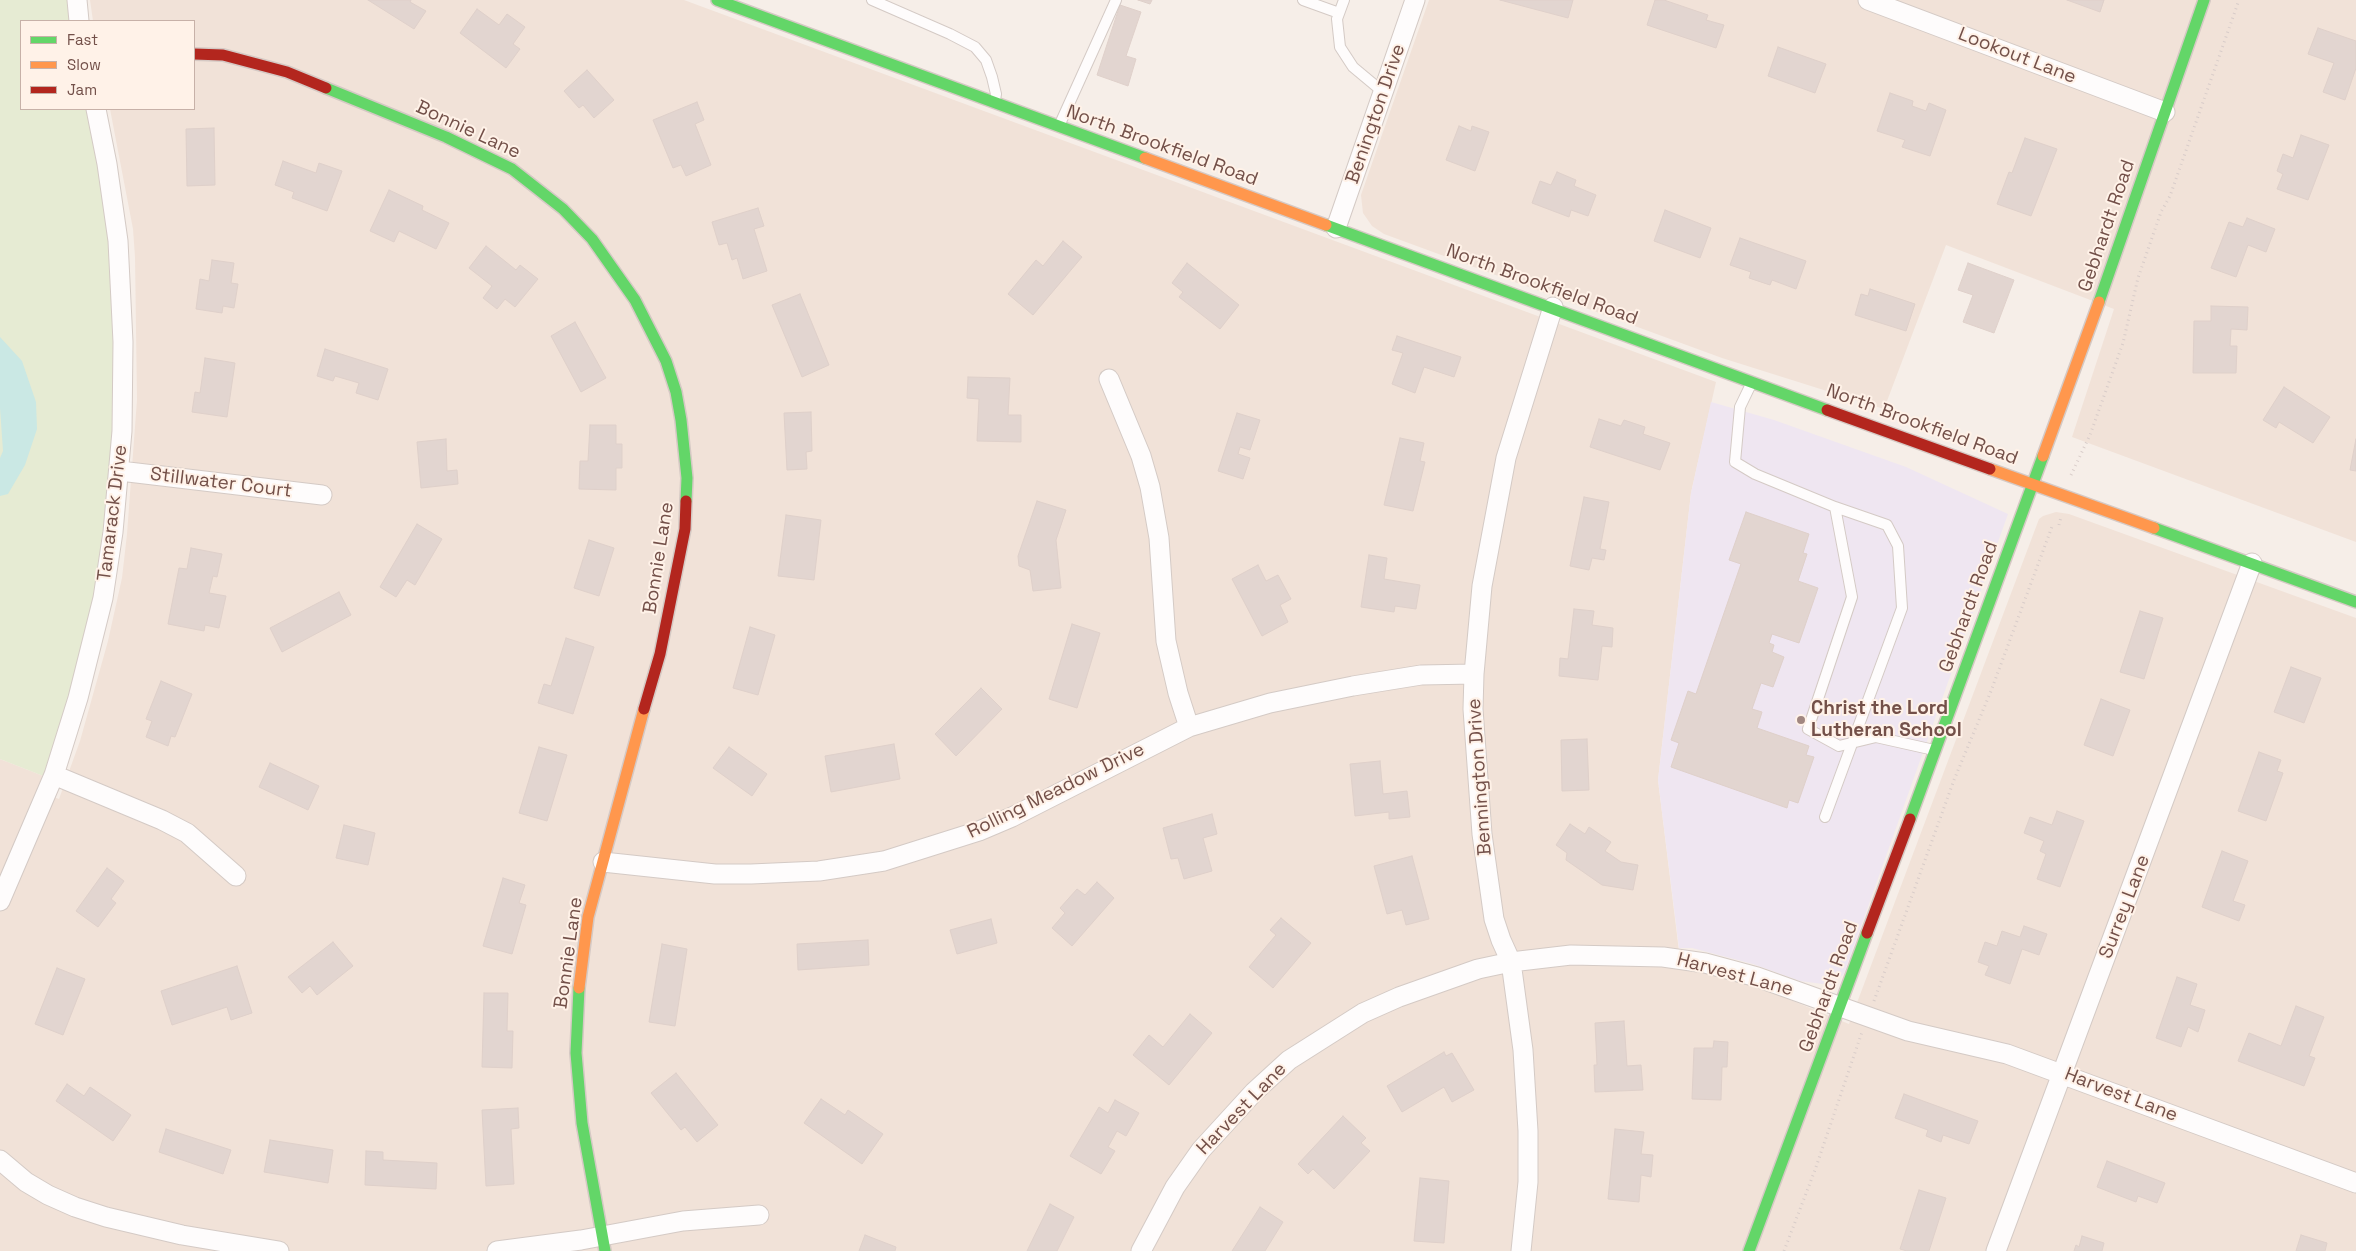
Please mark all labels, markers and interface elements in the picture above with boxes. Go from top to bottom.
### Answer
legend [20,20,195,110]
street label: Lookout Lane [1955,23,2079,89]
text: Fast [67,30,98,49]
street label: Benington Drive [1341,41,1411,187]
text: Slow [67,55,101,74]
text: Jam [67,80,97,99]
street label: Bonnie Lane [412,96,524,164]
street label: North Brookfield Road [1063,101,1261,191]
street label: Gebhardt Road [2074,157,2140,295]
street label: North Brookfield Road [1443,240,1641,330]
street label: North Brookfield Road [1823,380,2021,470]
street label: Tamarack Drive [93,444,133,582]
street label: Stillwater Court [149,463,293,503]
street label: Bonnie Lane [639,501,679,615]
street label: Gebhardt Road [1935,538,2003,676]
street label: Bennington Drive [1463,698,1497,856]
place label: Christ the Lord Lutheran School [1811,698,1962,742]
marker: Christ the Lord Lutheran School [1795,714,1807,726]
street label: Rolling Meadow Drive [964,738,1148,844]
street label: Surrey Lane [2095,852,2155,962]
street label: Bonnie Lane [550,896,588,1010]
street label: Gebhardt Road [1795,918,1863,1056]
street label: Harvest Lane [1674,949,1796,1001]
street label: Harvest Lane [1192,1058,1292,1160]
street label: Harvest Lane [2061,1063,2181,1127]

